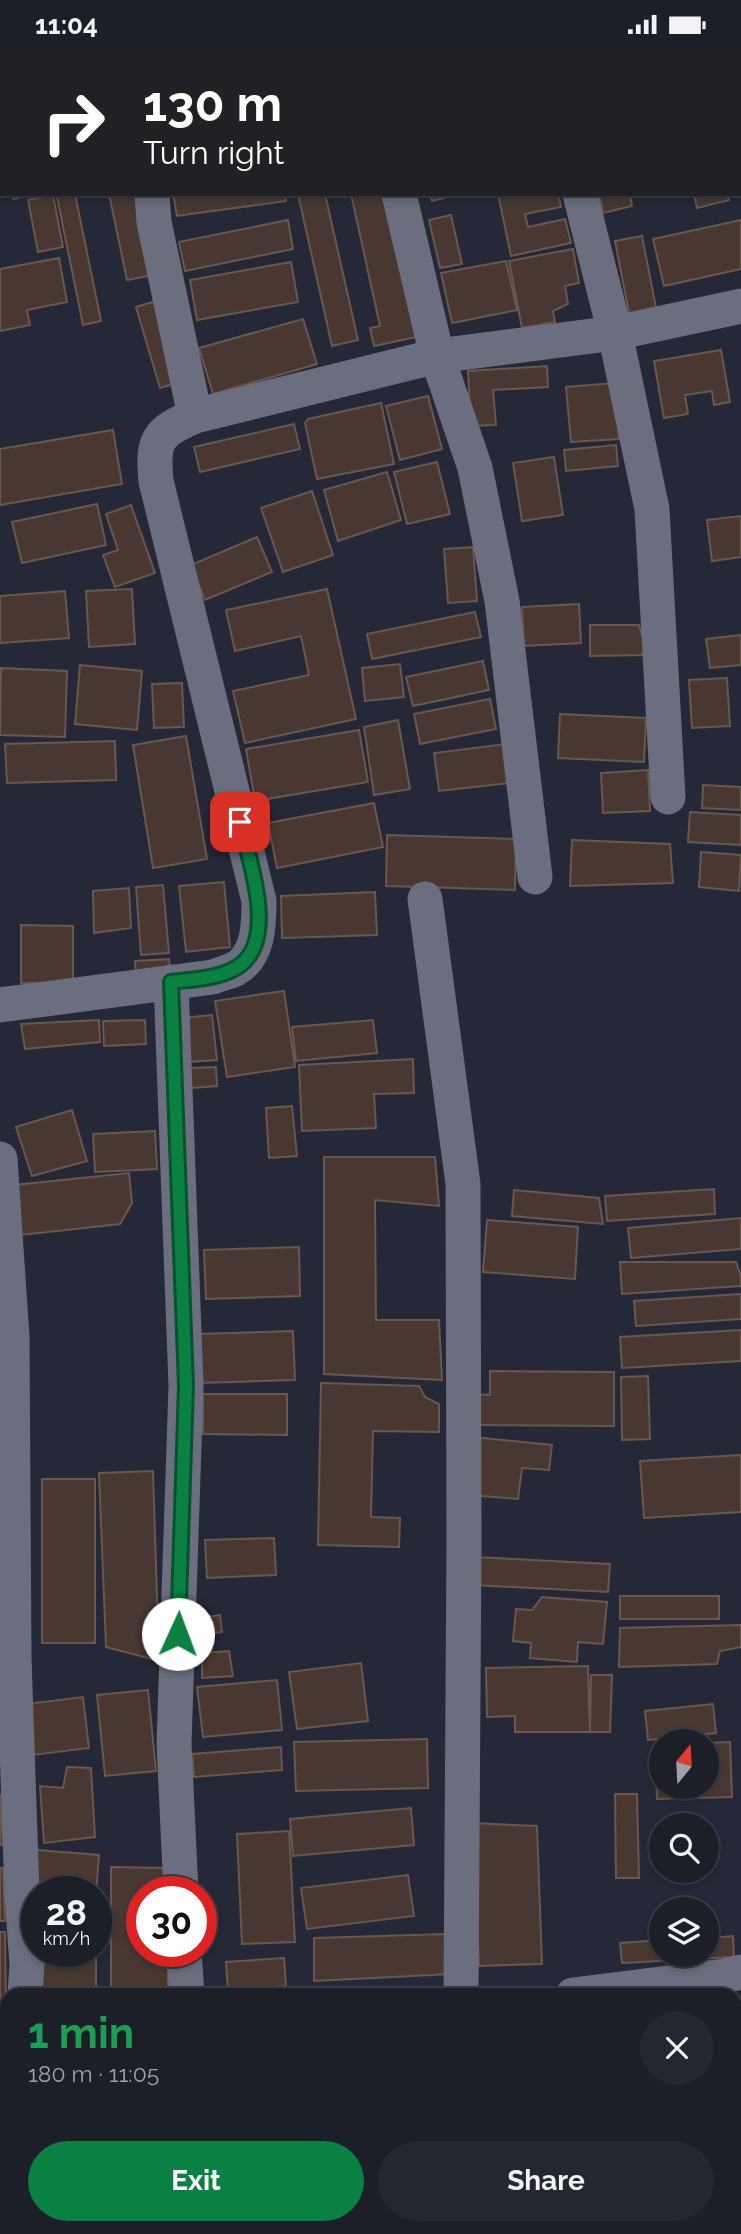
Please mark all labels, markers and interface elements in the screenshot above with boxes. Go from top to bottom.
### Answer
text: 11:04 [35,10,98,40]
text: 130 m [143,75,282,132]
icon: right [28,77,119,168]
text: Turn right [143,134,284,171]
pin [210,792,270,852]
icon: arrive [221,803,259,841]
position arrow [141,1597,215,1671]
north arrow [649,1729,719,1799]
map controls [649,1729,719,1967]
button: search [649,1813,719,1883]
speed limit sign: 30 [126,1876,217,1967]
text: 28 [46,1892,87,1933]
button: layers [649,1897,719,1967]
text: km/h [43,1928,90,1949]
text: 1 min [28,2009,134,2058]
button: close [640,2011,714,2085]
text: 180 m · 11:05 [28,2060,159,2087]
button: Exit [28,2141,364,2221]
button: Share [378,2141,714,2221]

